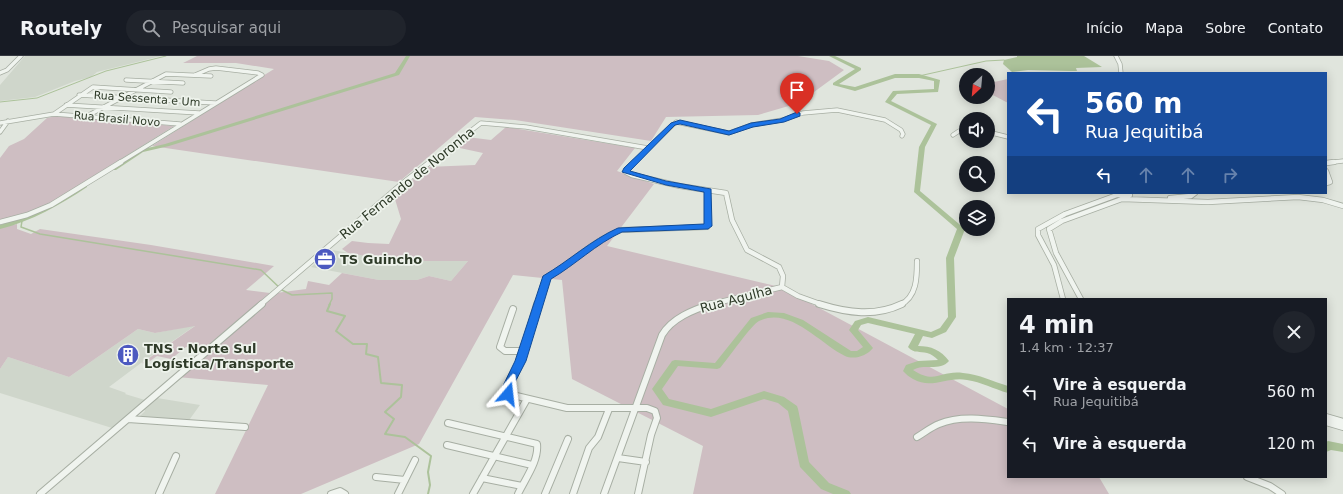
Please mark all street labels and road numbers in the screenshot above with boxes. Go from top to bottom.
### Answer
street label: Rua Sessenta e Um [93,89,201,109]
street label: Rua Brasil Novo [73,109,161,129]
street label: Rua Fernando de Noronha [337,124,477,242]
street label: Rua Agulha [698,282,774,316]

